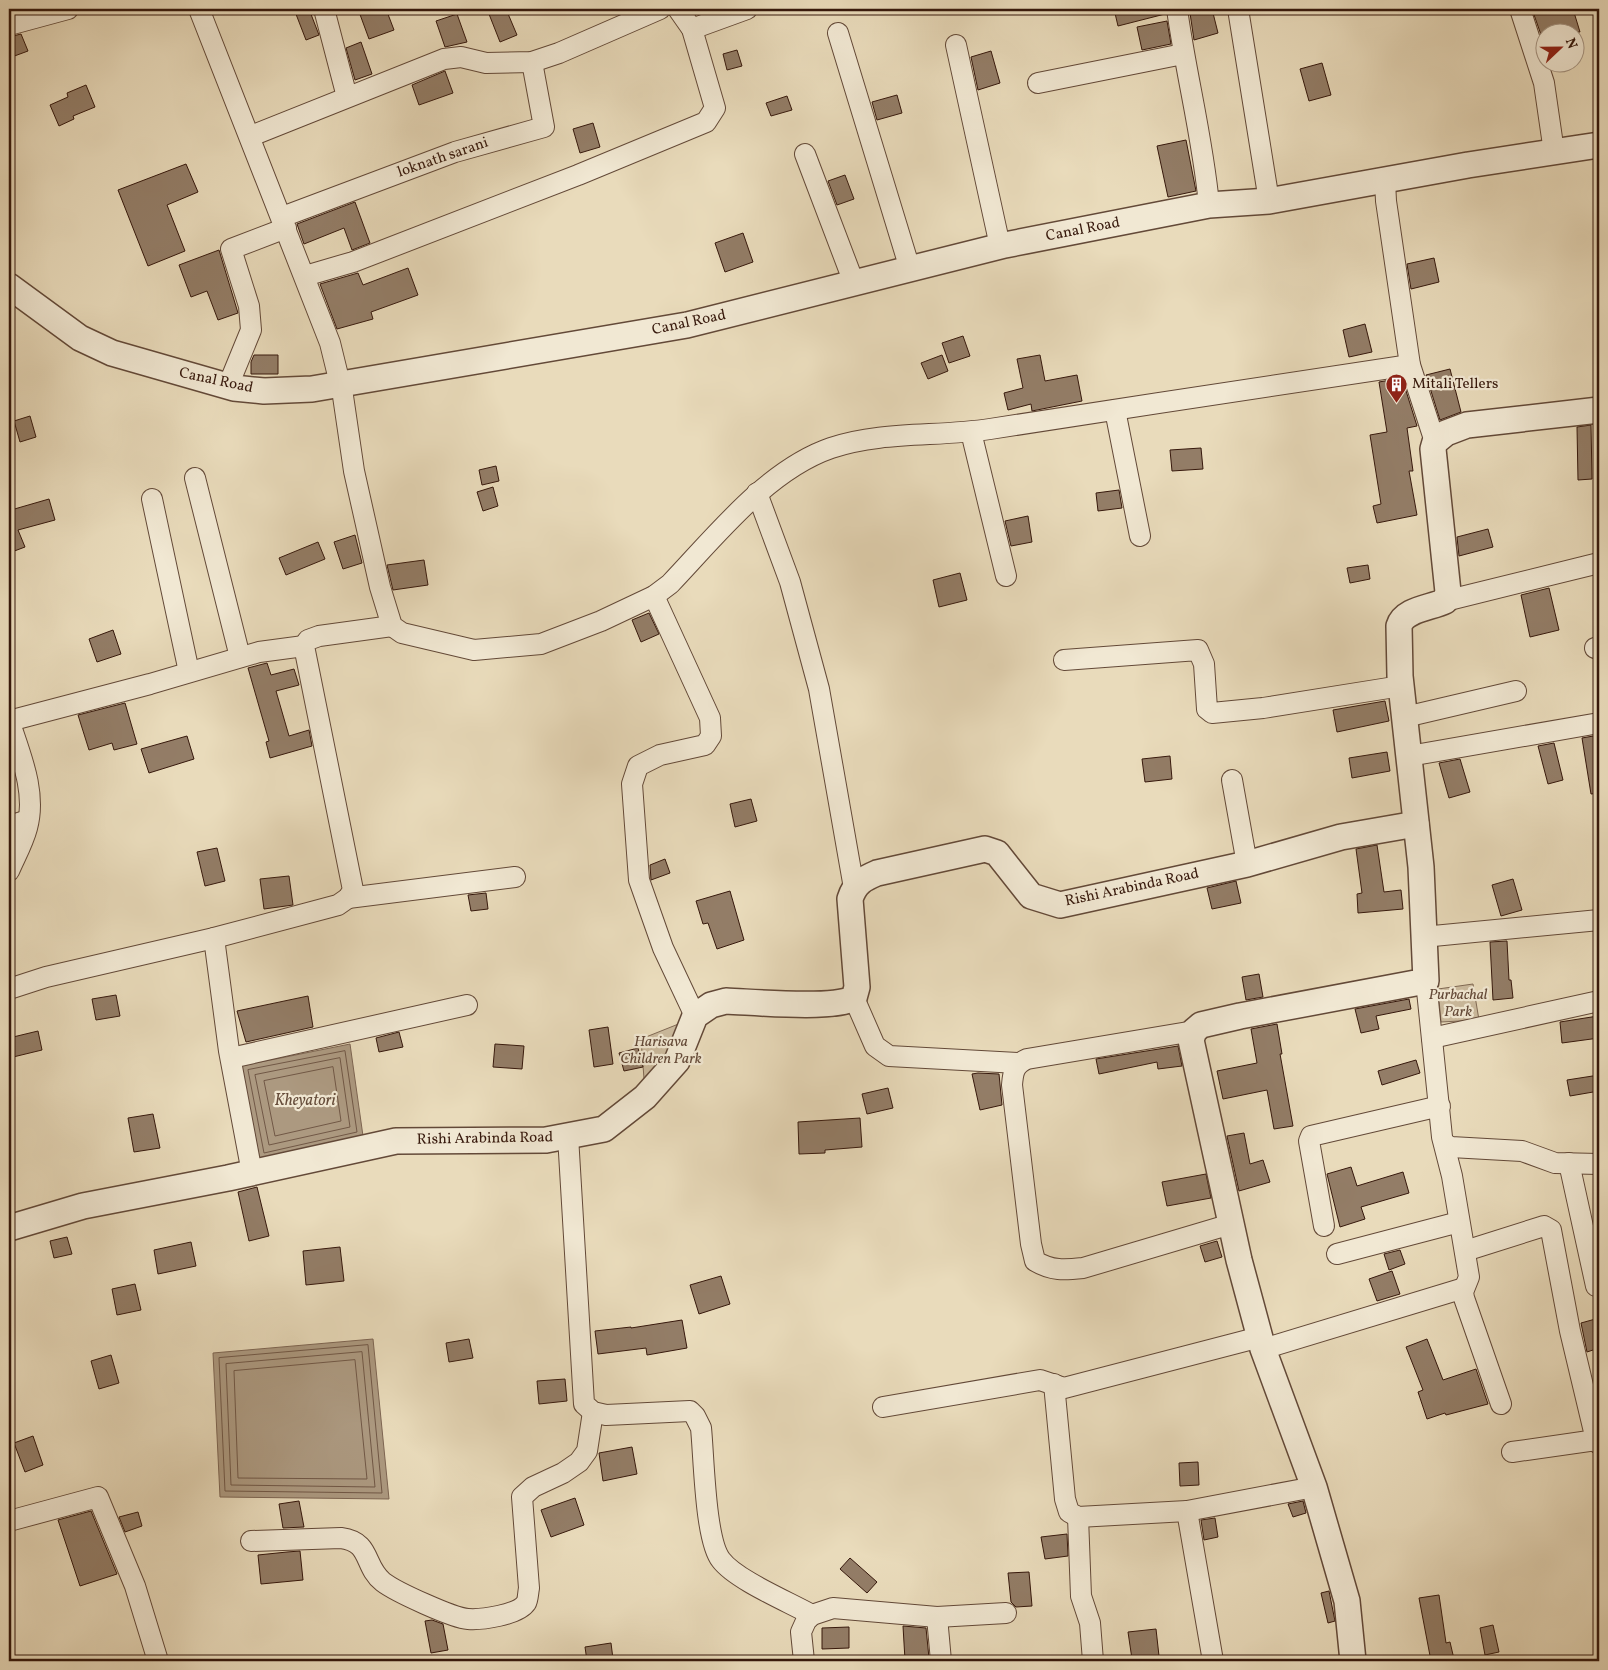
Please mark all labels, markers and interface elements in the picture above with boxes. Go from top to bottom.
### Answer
north arrow [1536,22,1586,72]
text: N [1560,35,1581,52]
street label: loknath sarani [395,133,491,183]
street label: Canal Road [1044,213,1122,247]
street label: Canal Road [650,305,728,341]
street label: Canal Road [177,363,255,399]
building icon: Mitali Tellers [1384,372,1408,403]
place label: Mitali Tellers [1412,374,1498,395]
street label: Rishi Arabinda Road [1063,864,1201,912]
park label: Purbachal Park [1428,985,1488,1023]
park label: Harisava Children Park [620,1032,702,1070]
water label: Kheyatori [274,1090,337,1112]
street label: Rishi Arabinda Road [417,1127,553,1151]

